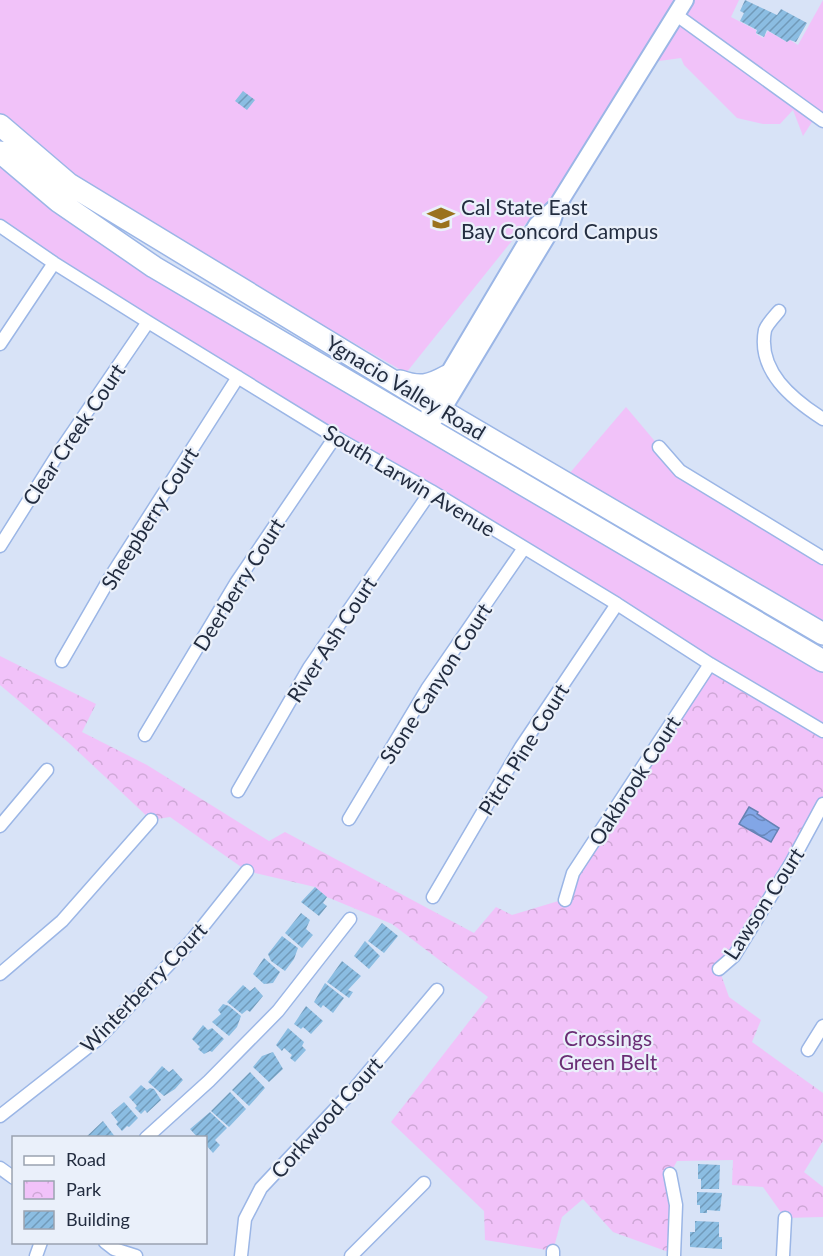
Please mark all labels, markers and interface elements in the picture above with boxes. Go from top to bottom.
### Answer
place label: Cal State East Bay Concord Campus [461,194,658,243]
school or university icon: Cal State East Bay Concord Campus [426,203,456,233]
street label: Ygnacio Valley Road [322,329,490,445]
street label: Clear Creek Court [16,358,130,509]
street label: South Larwin Avenue [320,419,500,541]
street label: Sheepberry Court [95,442,203,594]
street label: Deerberry Court [187,512,289,655]
street label: River Ash Court [281,571,381,706]
street label: Stone Canyon Court [374,598,497,768]
street label: Pitch Pine Court [473,678,574,819]
street label: Oakbrook Court [583,710,685,849]
street label: Lawson Court [718,842,809,964]
street label: Winterberry Court [75,917,212,1057]
park label: Crossings Green Belt [559,1025,658,1074]
street label: Corkwood Court [265,1051,387,1183]
legend [12,1136,207,1244]
text: Road [66,1148,106,1170]
text: Park [66,1178,102,1200]
text: Building [66,1208,130,1230]

